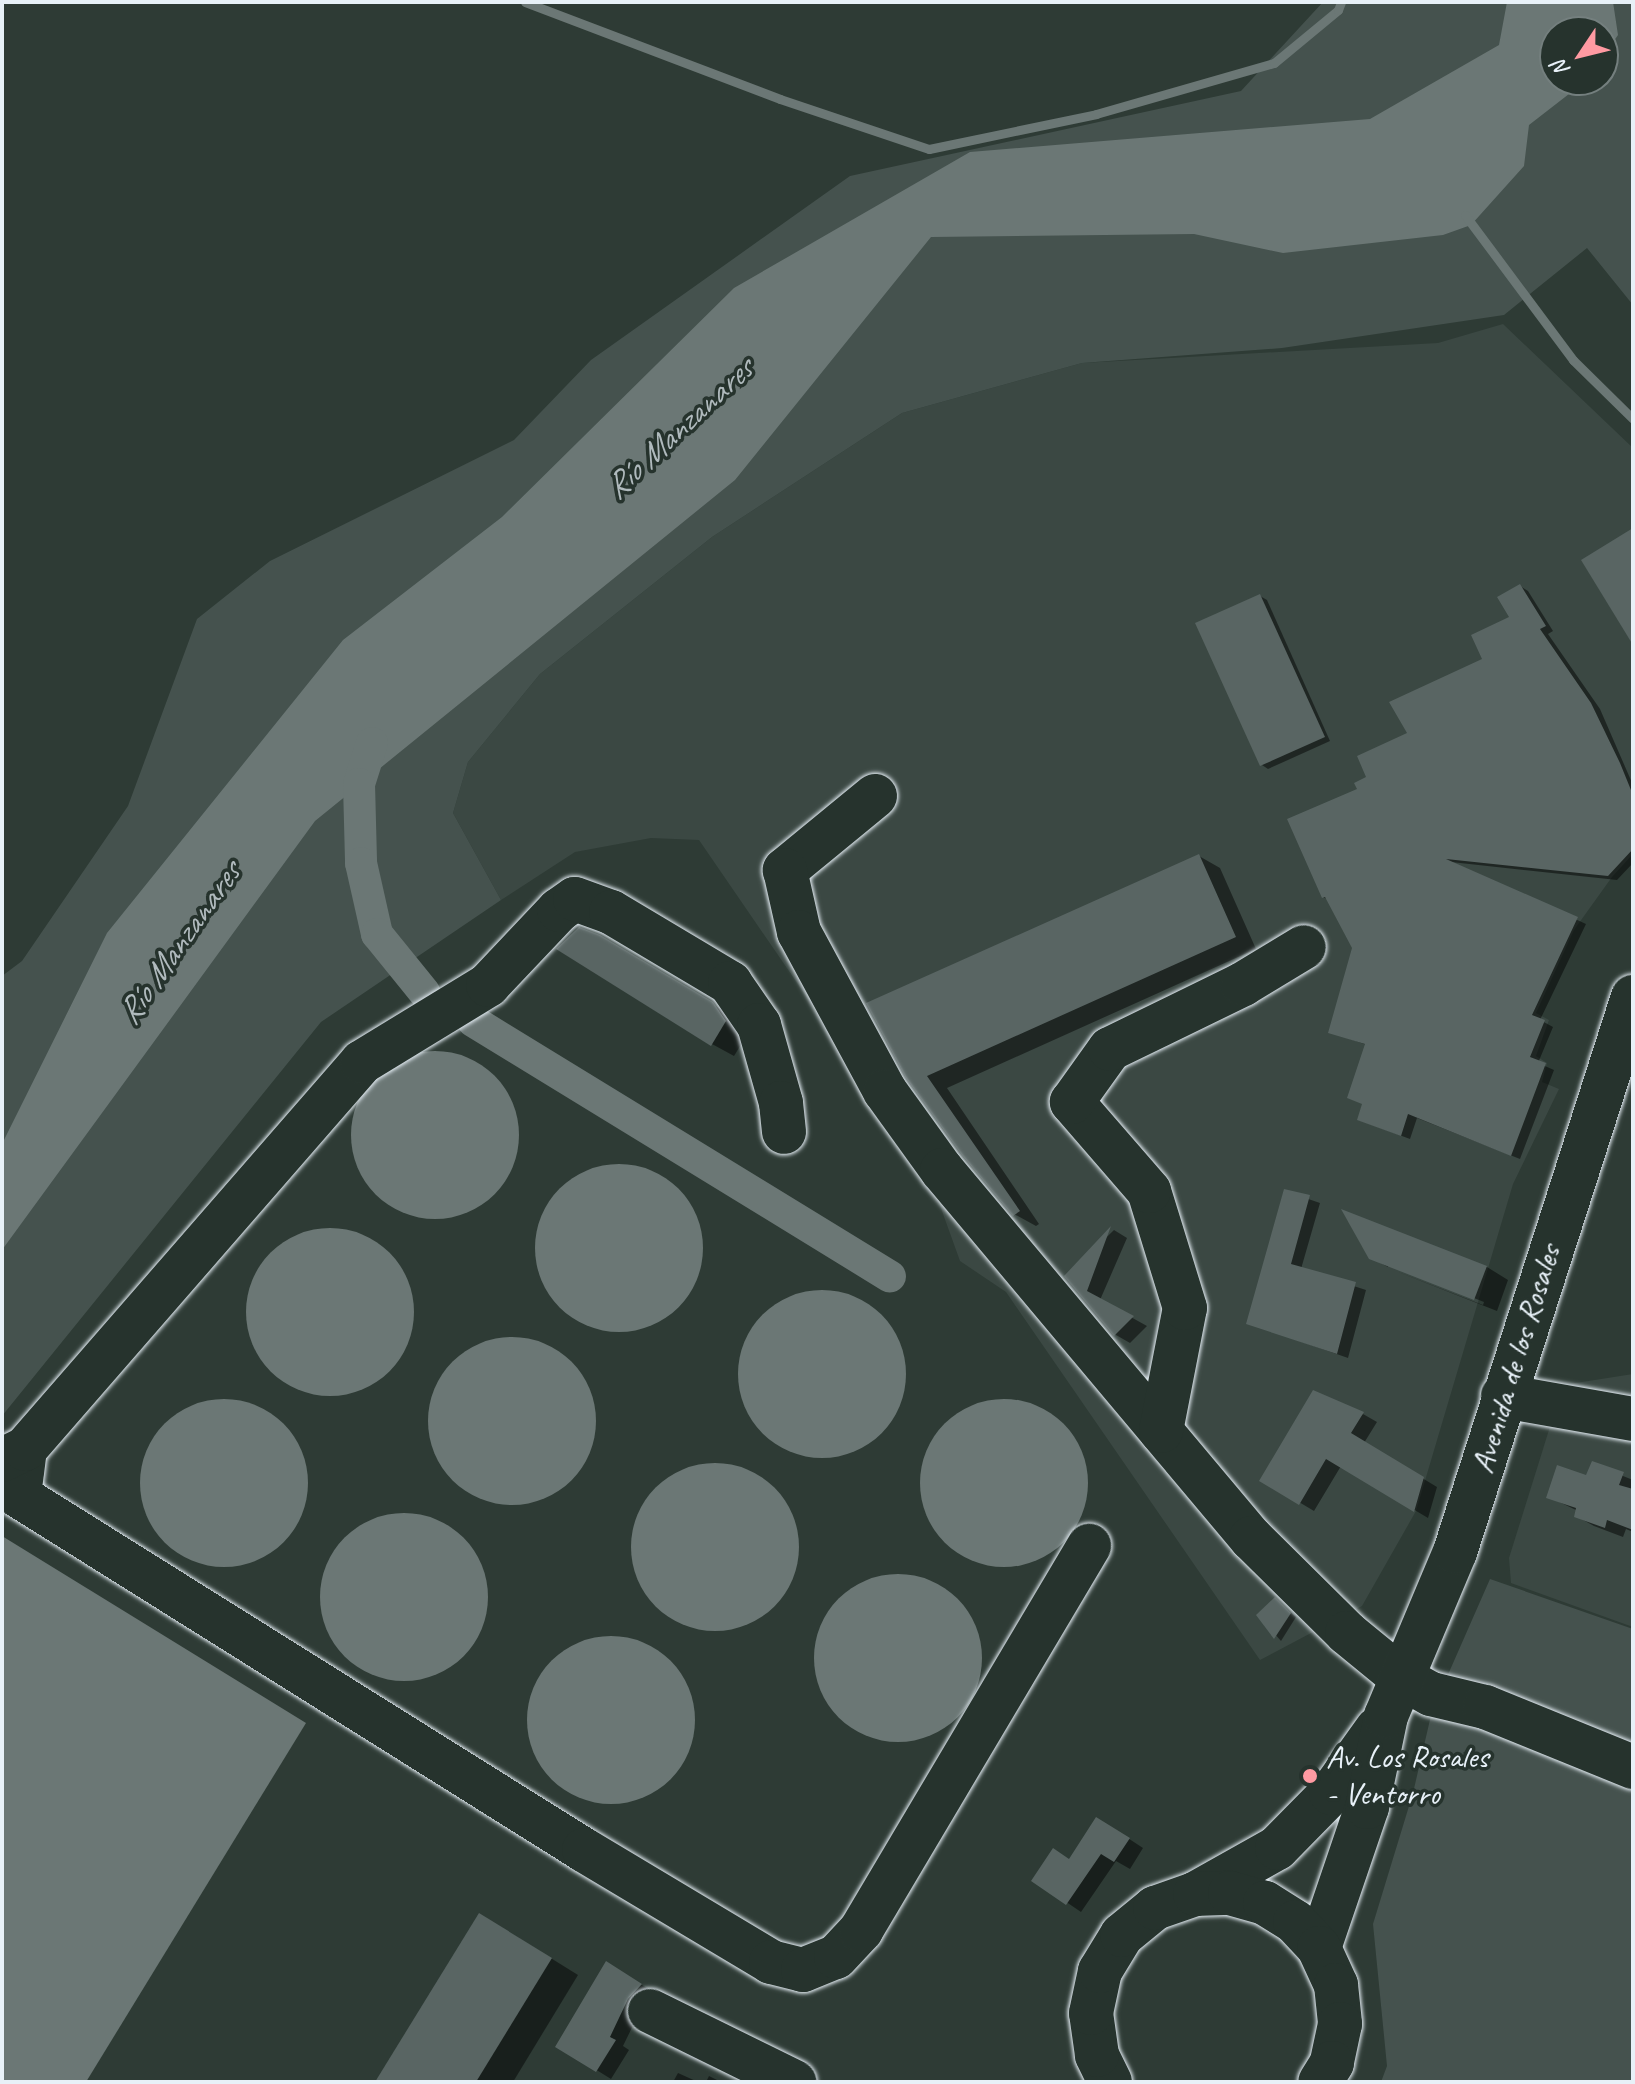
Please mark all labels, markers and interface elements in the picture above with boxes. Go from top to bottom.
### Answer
north arrow [1539,16,1619,96]
text: N [1546,55,1576,82]
water label: Río Manzanares [595,349,761,507]
water label: Río Manzanares [107,854,249,1032]
street label: Avenida de los Rosales [1463,1241,1569,1477]
place label: Av. Los Rosales - Ventorro [1326,1739,1489,1814]
marker: Av. Los Rosales - Ventorro [1301,1767,1319,1785]

